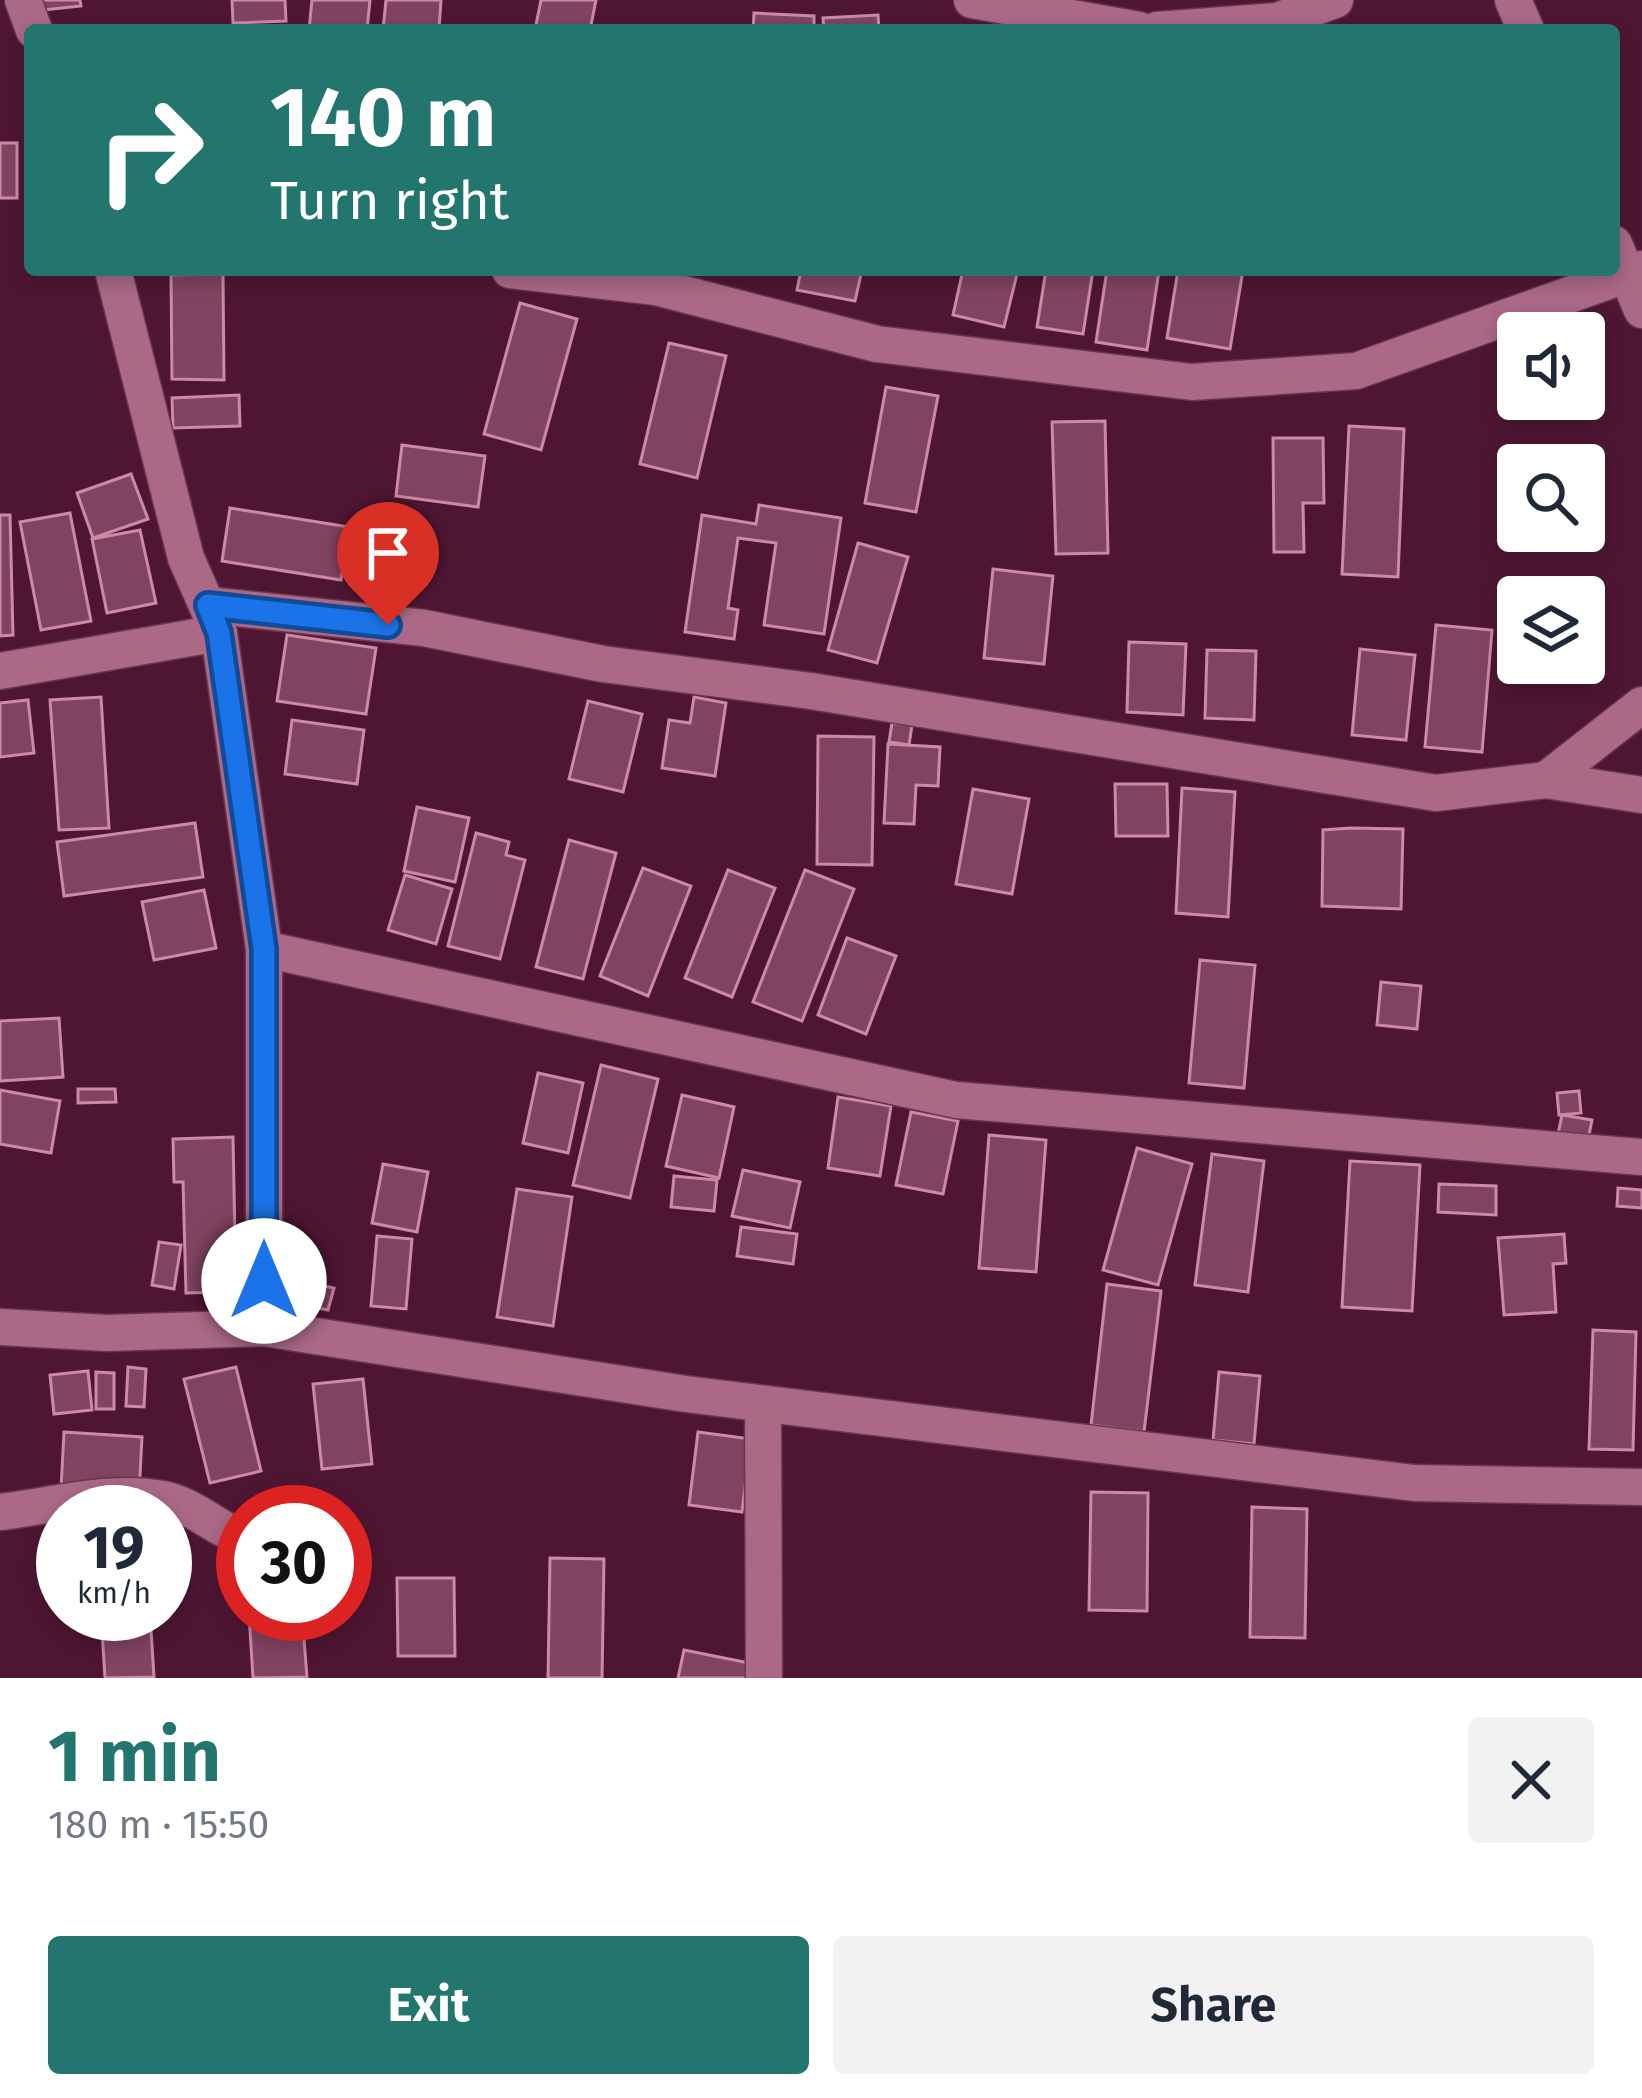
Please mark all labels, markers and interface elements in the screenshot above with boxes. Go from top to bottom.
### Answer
text: 140 m [270,67,496,168]
icon: right [72,72,228,228]
text: Turn right [270,169,509,233]
map controls [1497,312,1605,684]
button: sound [1497,312,1605,420]
button: search [1497,444,1605,552]
pin [337,502,439,625]
icon: arrive [355,520,421,586]
button: layers [1497,576,1605,684]
position arrow [201,1218,327,1344]
speed limit sign: 30 [216,1485,372,1641]
text: 19 [83,1512,145,1584]
text: km/h [77,1575,151,1611]
text: 1 min [48,1714,221,1800]
button: close [1468,1717,1594,1843]
text: 180 m · 15:50 [48,1802,269,1848]
button: Exit [48,1936,809,2074]
button: Share [833,1936,1594,2074]

